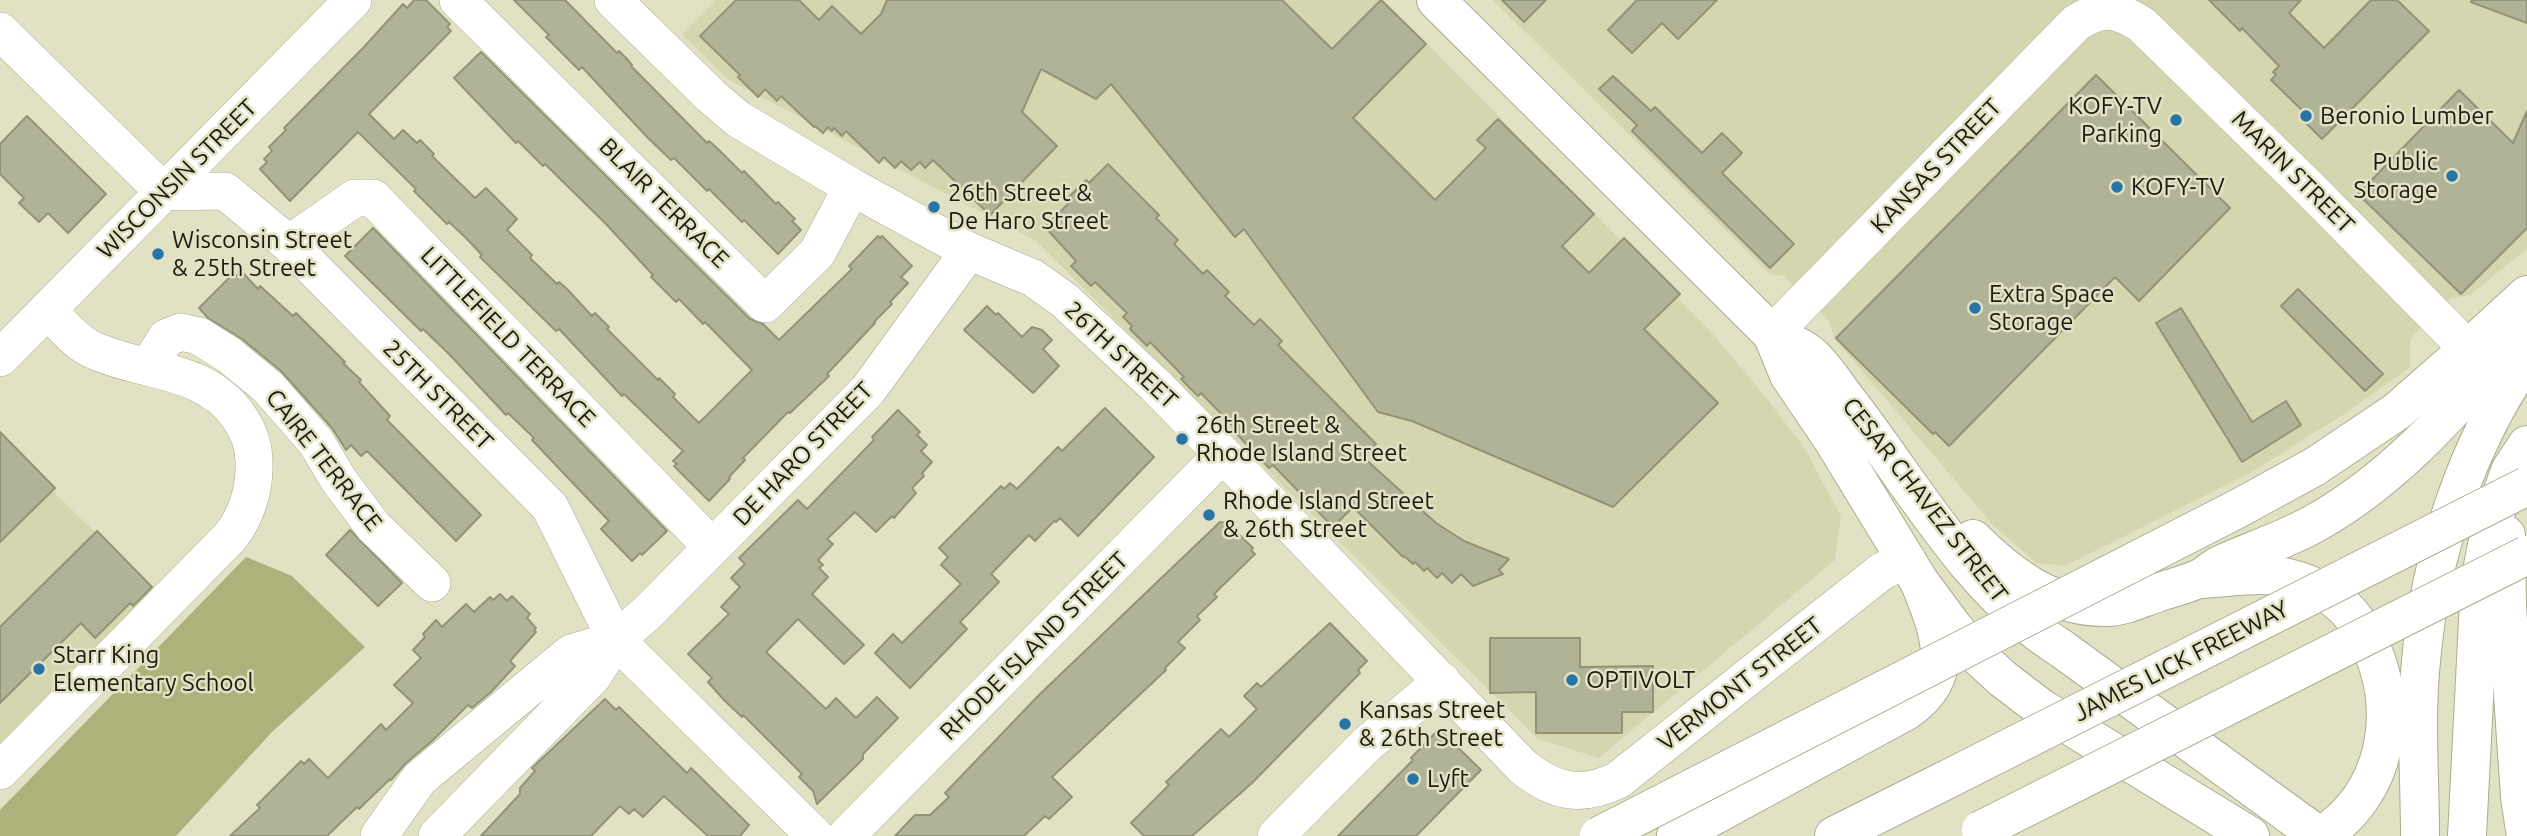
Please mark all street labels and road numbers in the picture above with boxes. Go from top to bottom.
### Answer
street label: WISCONSIN STREET [91,93,263,265]
street label: KANSAS STREET [1865,93,2007,239]
street label: MARIN STREET [2226,105,2360,239]
street label: BLAIR TERRACE [593,132,735,274]
street label: LITTLEFIELD TERRACE [415,241,601,433]
street label: 26TH STREET [1059,295,1183,415]
street label: 25TH STREET [377,334,499,456]
street label: DE HARO STREET [727,376,879,532]
street label: CAIRE TERRACE [260,383,388,537]
street label: CESAR CHAVEZ STREET [1836,392,2014,608]
street label: RHODE ISLAND STREET [934,546,1134,746]
street label: JAMES LICK FREEWAY [2069,594,2293,728]
street label: VERMONT STREET [1652,611,1828,757]

